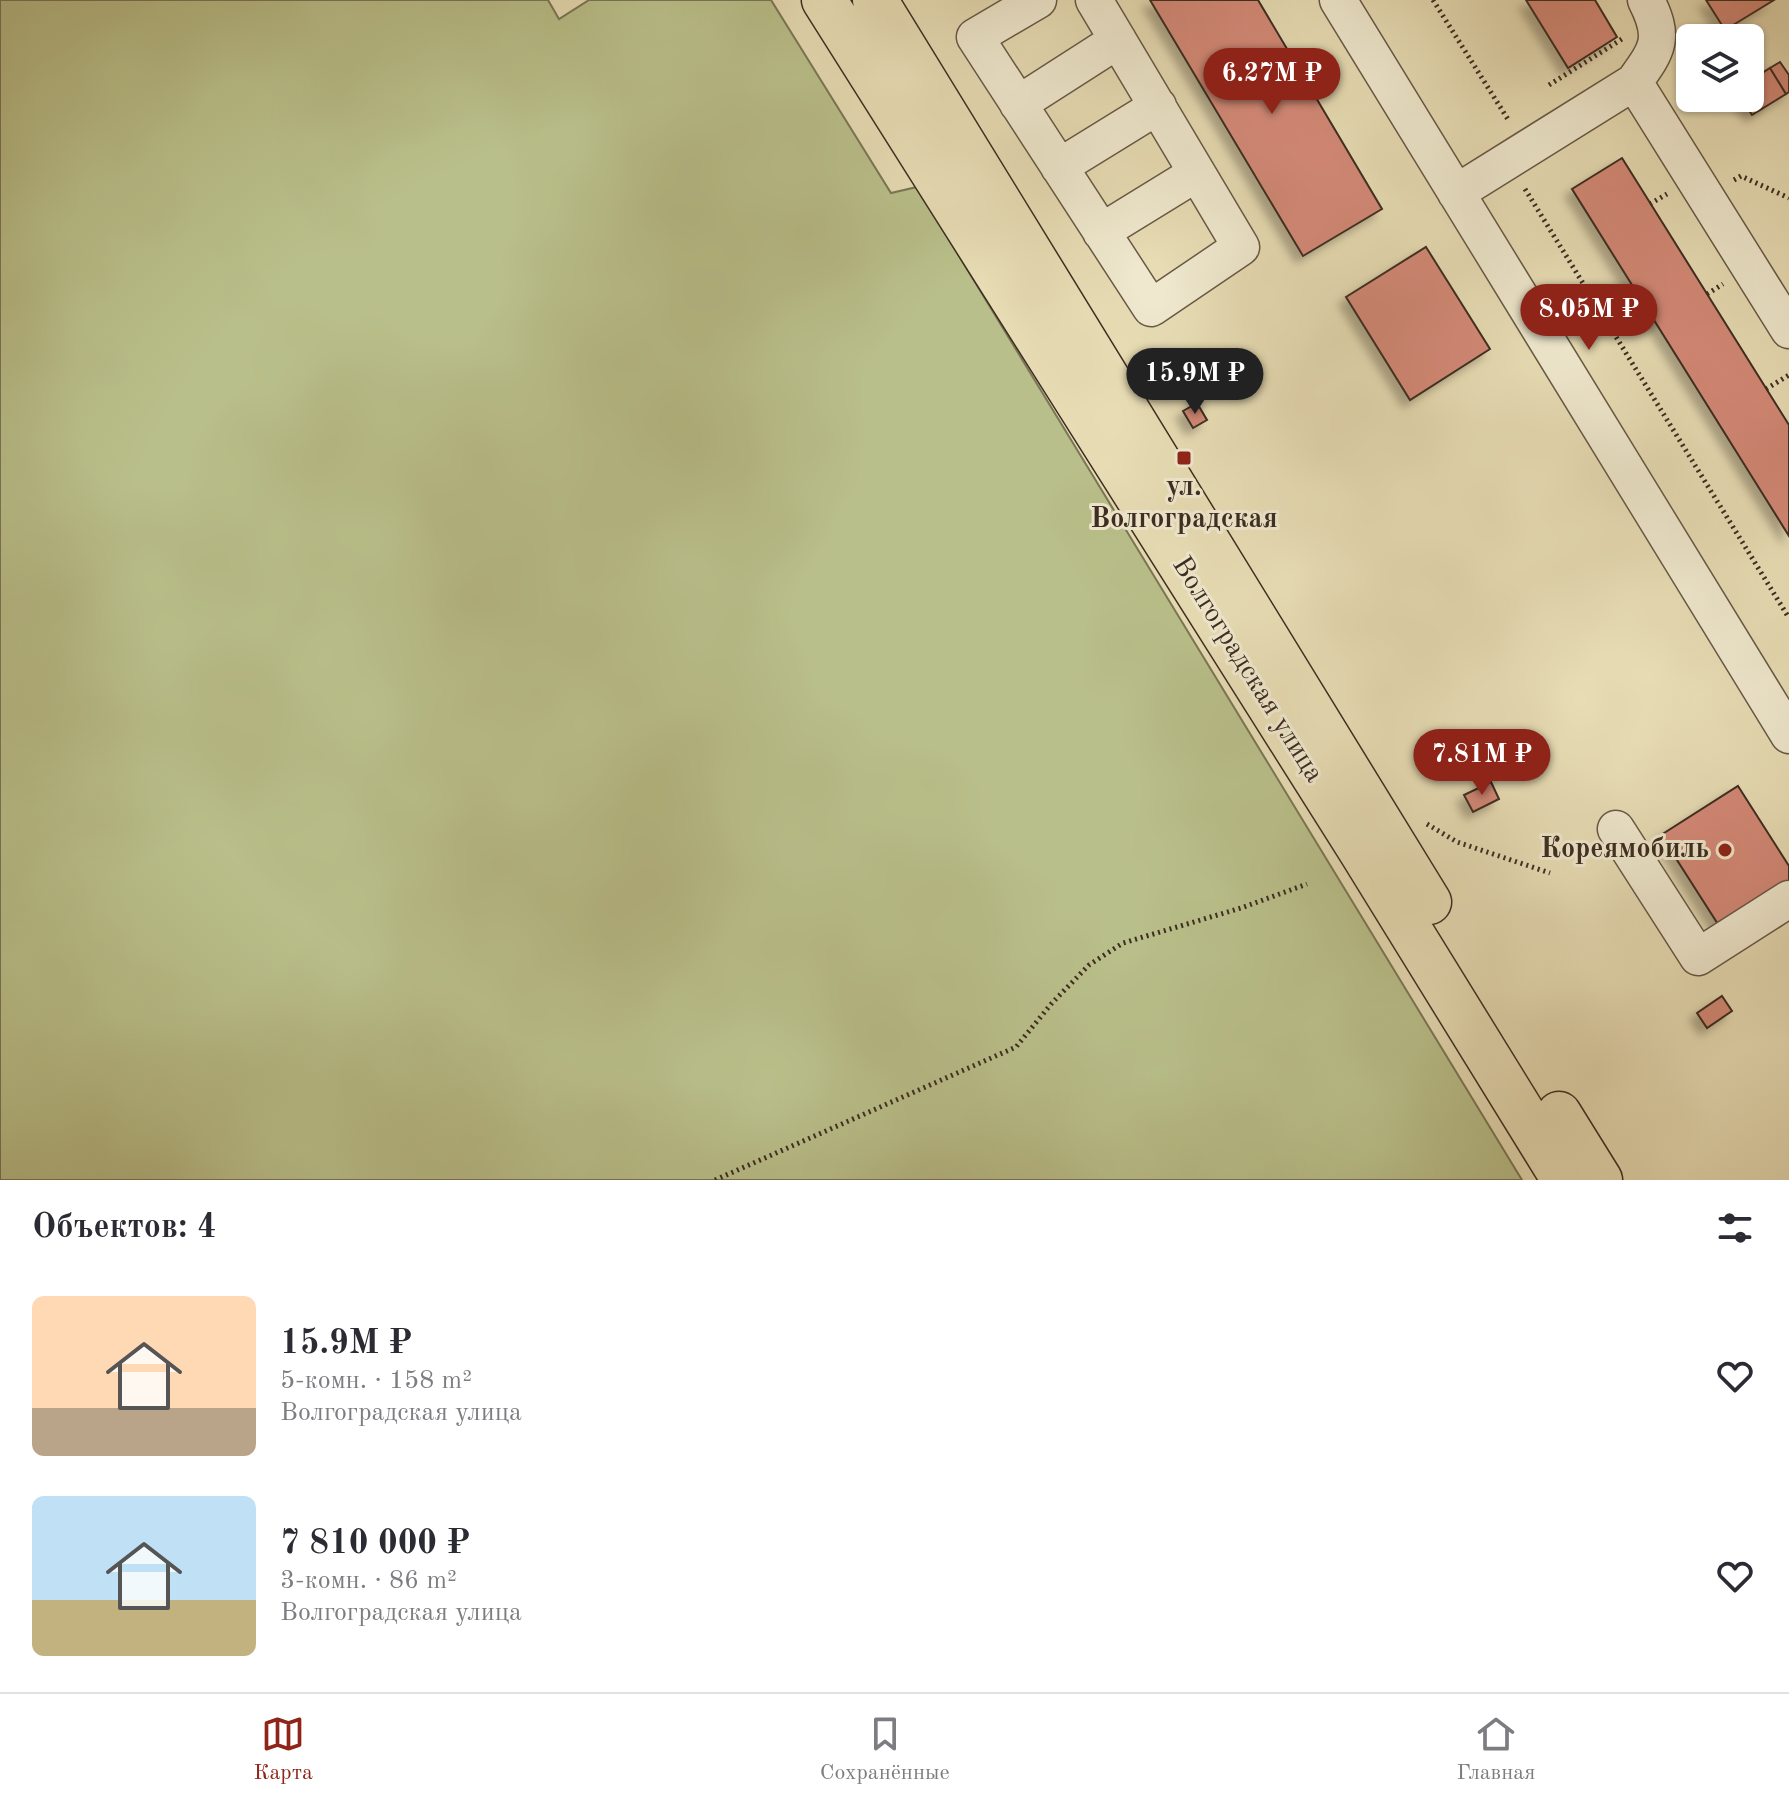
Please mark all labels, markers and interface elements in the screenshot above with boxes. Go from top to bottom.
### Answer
map controls [1676,24,1764,112]
button: layers [1676,24,1764,112]
pin: 6.27M ₽ [1198,48,1346,116]
text: 6.27M ₽ [1221,61,1323,87]
pin: 8.05M ₽ [1515,284,1663,352]
text: 8.05M ₽ [1538,297,1640,323]
pin: 15.9M ₽ [1121,348,1269,416]
text: 15.9M ₽ [1144,361,1246,387]
marker: ул. Волгоградская [1175,449,1193,467]
place label: ул. Волгоградская [1090,474,1278,534]
street label: Волгоградская улица [1166,552,1328,788]
pin: 7.81M ₽ [1408,729,1556,797]
text: 7.81M ₽ [1431,742,1533,768]
place label: Кореямобиль [1540,835,1709,864]
marker: Кореямобиль [1716,841,1734,859]
icon: filters [1713,1206,1757,1250]
text: Объектов: 4 [32,1211,217,1245]
text: 15.9M ₽ [280,1327,412,1361]
icon: home [96,1328,192,1424]
icon: heart [1713,1354,1757,1398]
text: 5-комн. · 158 m² [280,1368,472,1394]
text: Волгоградская улица [280,1400,522,1426]
text: 7 810 000 ₽ [280,1527,470,1561]
icon: home [96,1528,192,1624]
icon: heart [1713,1554,1757,1598]
text: 3-комн. · 86 m² [280,1568,457,1594]
text: Волгоградская улица [280,1600,522,1626]
tab: Карта [253,1712,313,1787]
tab: Сохранённые [820,1712,950,1787]
tab: Главная [1456,1712,1536,1787]

